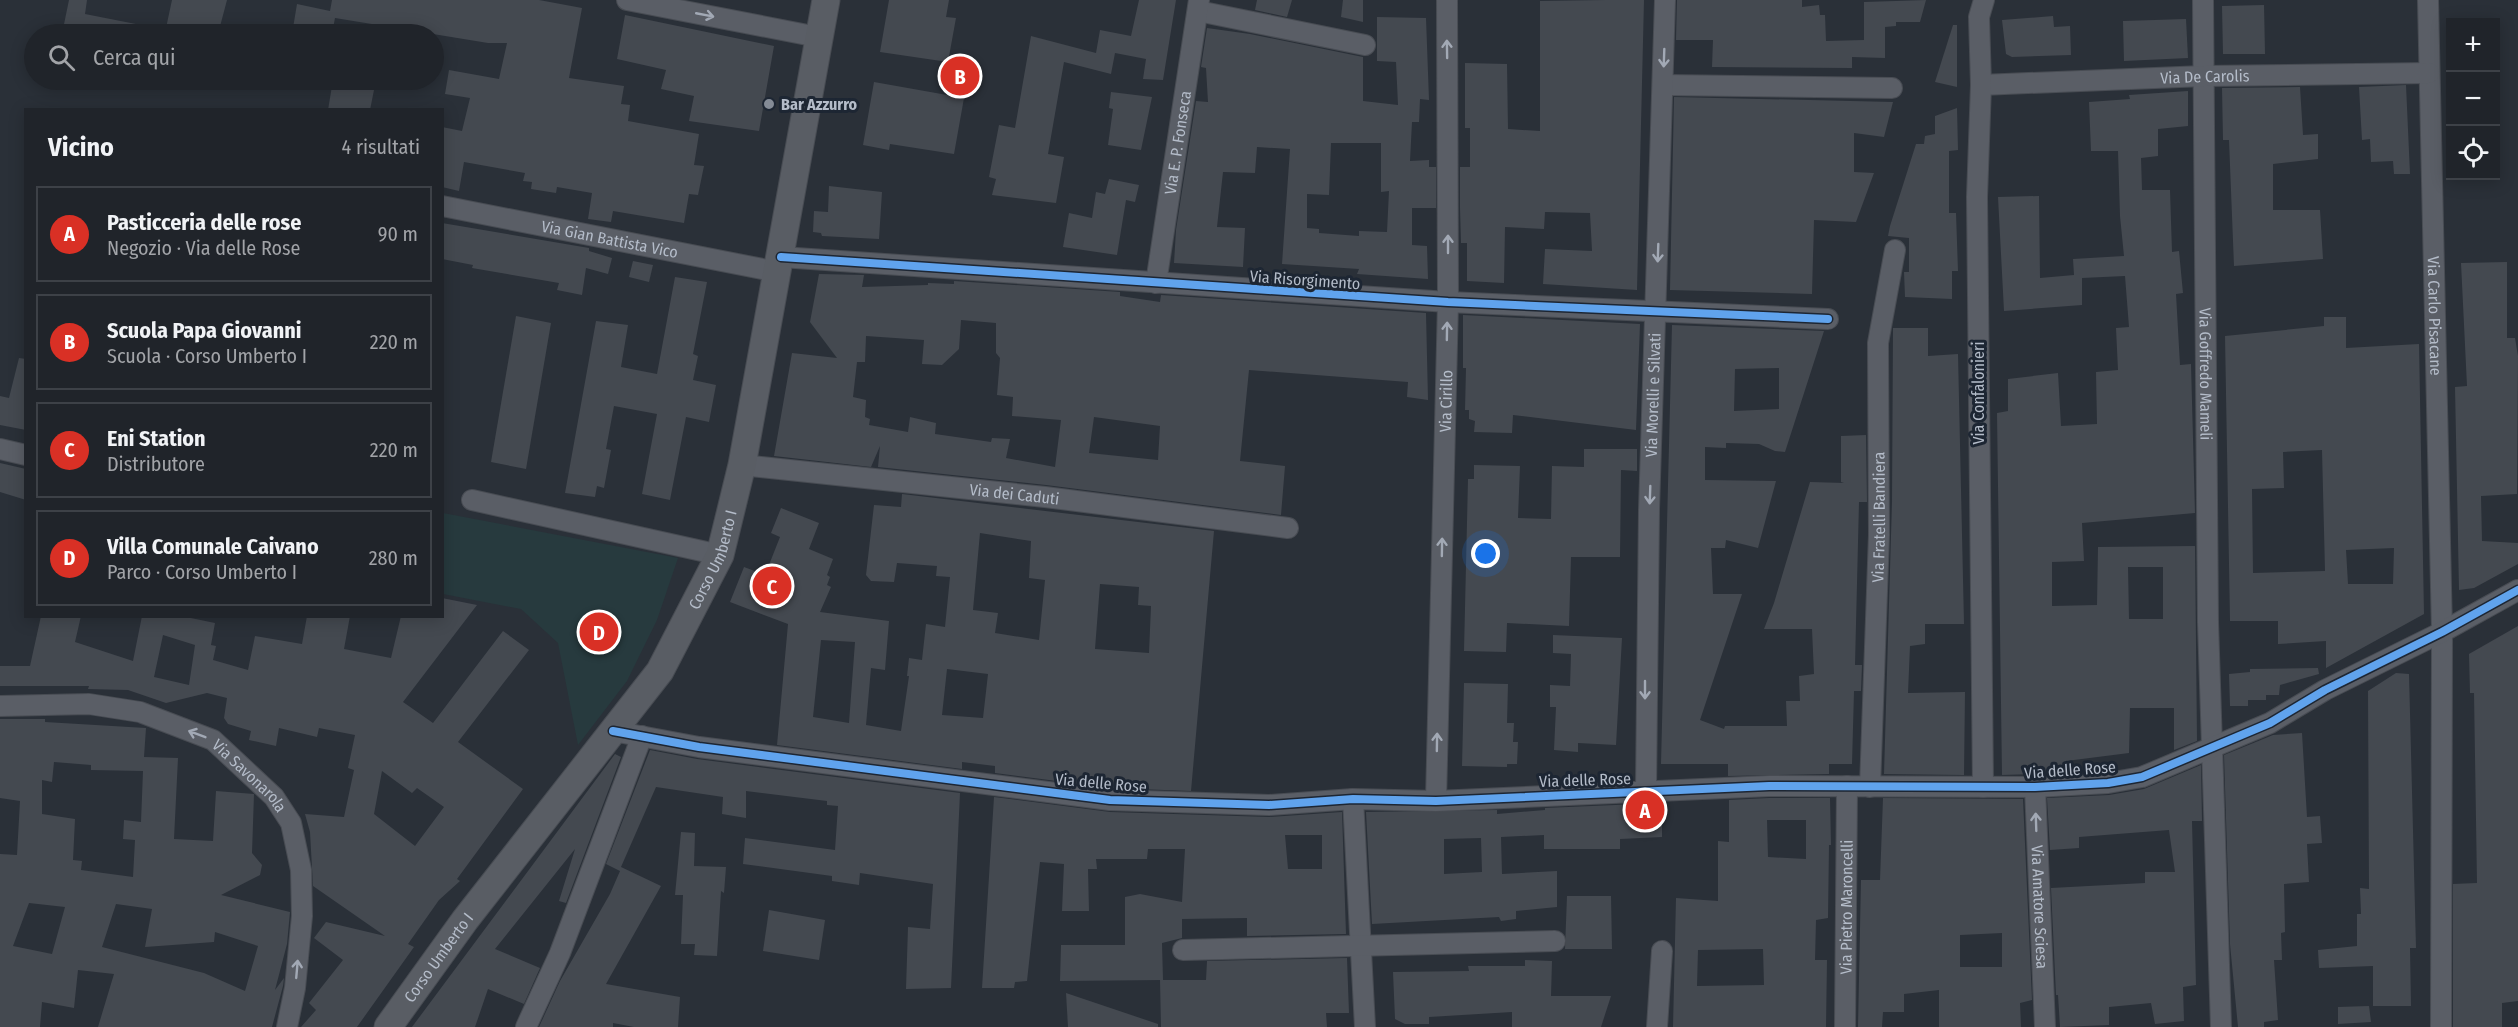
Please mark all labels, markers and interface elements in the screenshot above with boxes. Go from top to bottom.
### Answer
one-way arrow [694,10,714,21]
map controls [2446,18,2500,180]
button: + [2446,18,2500,72]
search box [24,24,444,90]
one-way arrow [1441,39,1453,59]
icon: search [45,41,78,74]
text: Cerca qui [93,44,176,71]
one-way arrow [1658,48,1669,68]
pin: B [940,54,980,98]
street label: Via De Carolis [2160,66,2250,87]
button: − [2446,72,2500,126]
street label: Via E. P. Fonseca [1160,89,1195,196]
place label: Bar Azzurro [781,95,858,114]
marker: Bar Azzurro [762,97,776,111]
button: locate [2446,126,2500,180]
text: Vicino [48,132,114,163]
text: 4 risultati [342,135,420,159]
text: Pasticceria delle rose [107,209,301,236]
street label: Via Gian Battista Vico [540,216,680,262]
text: A [64,222,75,246]
text: 90 m [378,222,418,246]
one-way arrow [1442,234,1454,254]
text: Negozio · Via delle Rose [107,236,300,260]
one-way arrow [1652,243,1664,263]
street label: Via Carlo Pisacane [2424,256,2446,376]
street label: Via Risorgimento [1249,267,1361,293]
street label: Via Goffredo Mameli [2196,308,2216,440]
text: Scuola Papa Giovanni [107,317,301,344]
one-way arrow [1442,322,1453,342]
text: B [64,330,75,354]
text: 220 m [370,330,418,354]
street label: Via Morelli e Silvati [1641,332,1664,458]
street label: Via Confalonieri [1969,341,1988,445]
text: Scuola · Corso Umberto I [107,344,307,368]
street label: Via Cirillo [1435,370,1456,433]
text: Eni Station [107,425,206,452]
text: C [64,438,75,462]
text: 220 m [370,438,418,462]
text: Distributore [107,452,205,476]
street label: Via Fratelli Bandiera [1868,452,1889,583]
street label: Via dei Caduti [969,480,1060,508]
one-way arrow [1644,485,1655,505]
street label: Corso Umberto I [684,508,740,612]
text: Villa Comunale Caivano [107,533,319,560]
one-way arrow [1436,538,1448,558]
your location [1471,539,1500,568]
text: D [64,546,75,570]
text: 280 m [369,546,418,570]
text: Parco · Corso Umberto I [107,560,297,584]
pin: C [752,564,792,608]
pin: D [580,610,618,654]
one-way arrow [1639,680,1651,700]
one-way arrow [189,728,207,739]
one-way arrow [1432,733,1443,753]
street label: Via Savonarola [209,735,291,816]
street label: Via delle Rose [2023,757,2117,783]
street label: Via delle Rose [1539,769,1631,791]
street label: Via delle Rose [1054,770,1148,796]
pin: A [1626,788,1664,832]
one-way arrow [2031,812,2042,832]
street label: Via Pietro Maroncelli [1836,839,1856,975]
street label: Via Amatore Sciesa [2028,845,2052,969]
street label: Corso Umberto I [400,909,477,1006]
one-way arrow [292,960,303,980]

